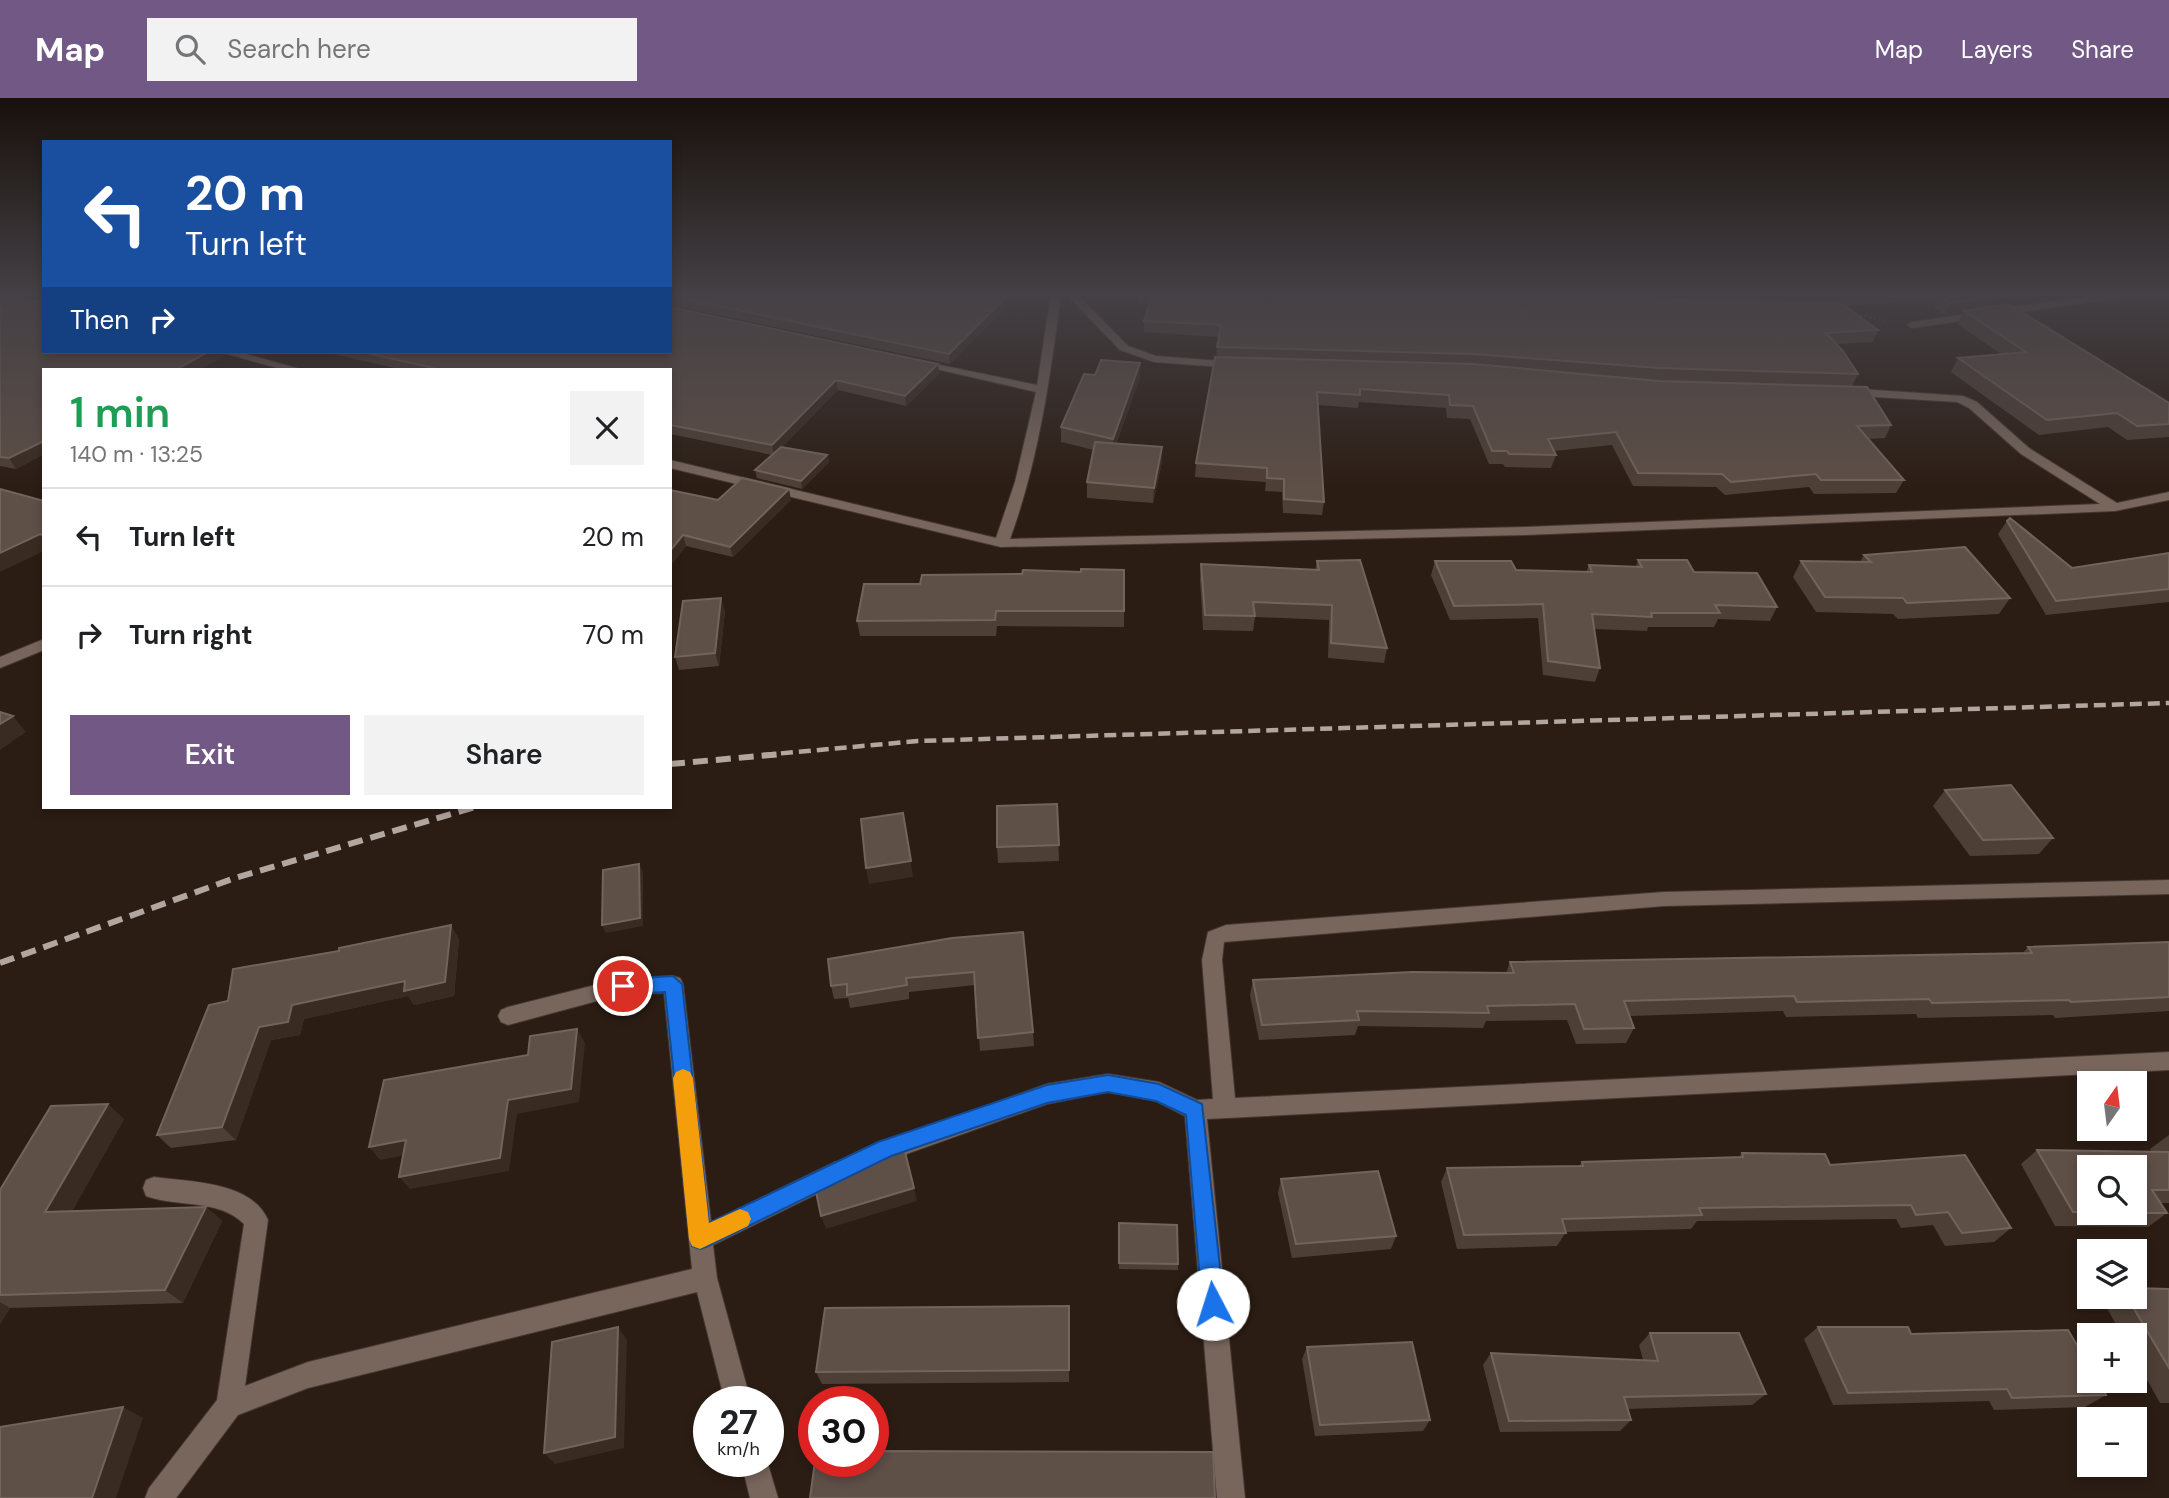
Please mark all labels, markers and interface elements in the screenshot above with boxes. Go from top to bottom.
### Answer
search box [147,18,637,81]
text: Map [35,28,105,71]
icon: search [171,30,209,68]
text: Search here [227,32,371,66]
text: Map [1875,34,1923,65]
text: Layers [1961,34,2033,65]
text: Share [2071,34,2134,65]
text: 20 m [185,161,305,225]
icon: left [70,168,161,259]
text: Turn left [185,223,307,265]
icon: right [143,301,181,339]
text: Then [70,303,129,337]
text: 1 min [70,385,170,440]
button: close [570,391,644,465]
text: 140 m · 13:25 [70,439,203,469]
icon: left [70,518,108,556]
text: Turn left [129,520,236,554]
text: 20 m [581,520,644,554]
icon: right [70,616,108,654]
text: Turn right [129,618,253,652]
text: 70 m [583,618,644,652]
button: Exit [70,715,350,795]
button: Share [364,715,644,795]
pin [593,956,653,1016]
icon: arrive [604,967,642,1005]
north arrow [2077,1071,2147,1141]
map controls [2077,1071,2147,1477]
button: search [2077,1155,2147,1225]
button: layers [2077,1239,2147,1309]
position arrow [1176,1267,1250,1341]
button: + [2077,1323,2147,1393]
speed limit sign: 30 [798,1386,889,1477]
text: 27 [719,1399,758,1445]
button: − [2077,1407,2147,1477]
text: km/h [717,1437,760,1461]

